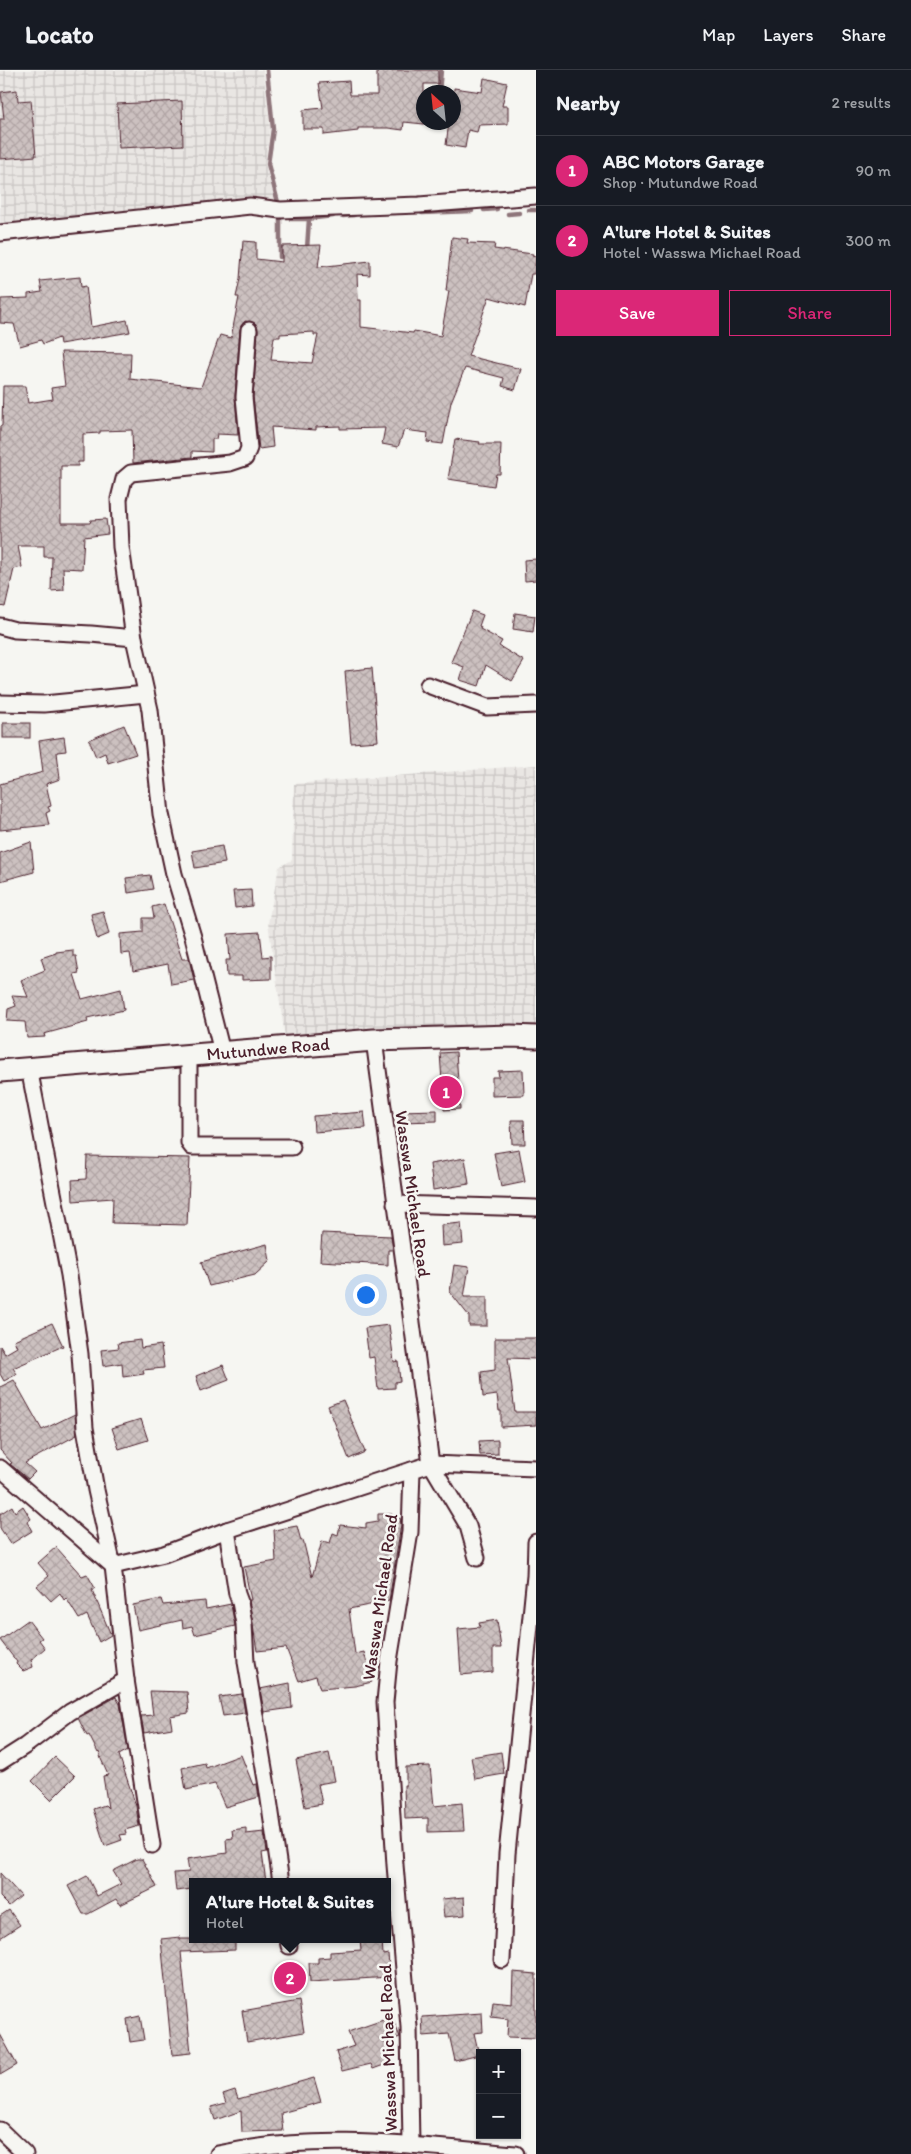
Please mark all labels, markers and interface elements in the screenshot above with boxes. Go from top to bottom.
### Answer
text: Locato [25,20,94,49]
text: Map [702,24,735,46]
text: Layers [763,24,813,46]
text: Share [841,24,886,46]
north arrow [416,85,461,130]
text: Nearby [556,90,620,115]
text: 2 results [831,93,891,112]
text: ABC Motors Garage [603,150,764,173]
text: 1 [568,161,576,180]
text: 90 m [856,161,891,180]
text: Shop · Mutundwe Road [603,173,758,192]
text: A'lure Hotel & Suites [603,220,771,243]
text: 2 [568,231,576,250]
text: 300 m [846,231,891,250]
text: Hotel · Wasswa Michael Road [603,243,801,262]
button: Save [556,290,719,336]
button: Share [729,290,891,336]
street label: Mutundwe Road [206,1033,331,1065]
pin: 1 [430,1073,462,1111]
street label: Wasswa Michael Road [390,1109,436,1279]
your location [353,1282,379,1308]
street label: Wasswa Michael Road [357,1512,403,1682]
popup [189,1878,391,1943]
text: A'lure Hotel & Suites [206,1890,374,1913]
text: Hotel [206,1913,243,1932]
pin: 2 [274,1959,306,1997]
street label: Wasswa Michael Road [374,1964,402,2132]
map controls [476,2049,521,2139]
button: + [476,2049,521,2094]
button: − [476,2094,521,2139]

